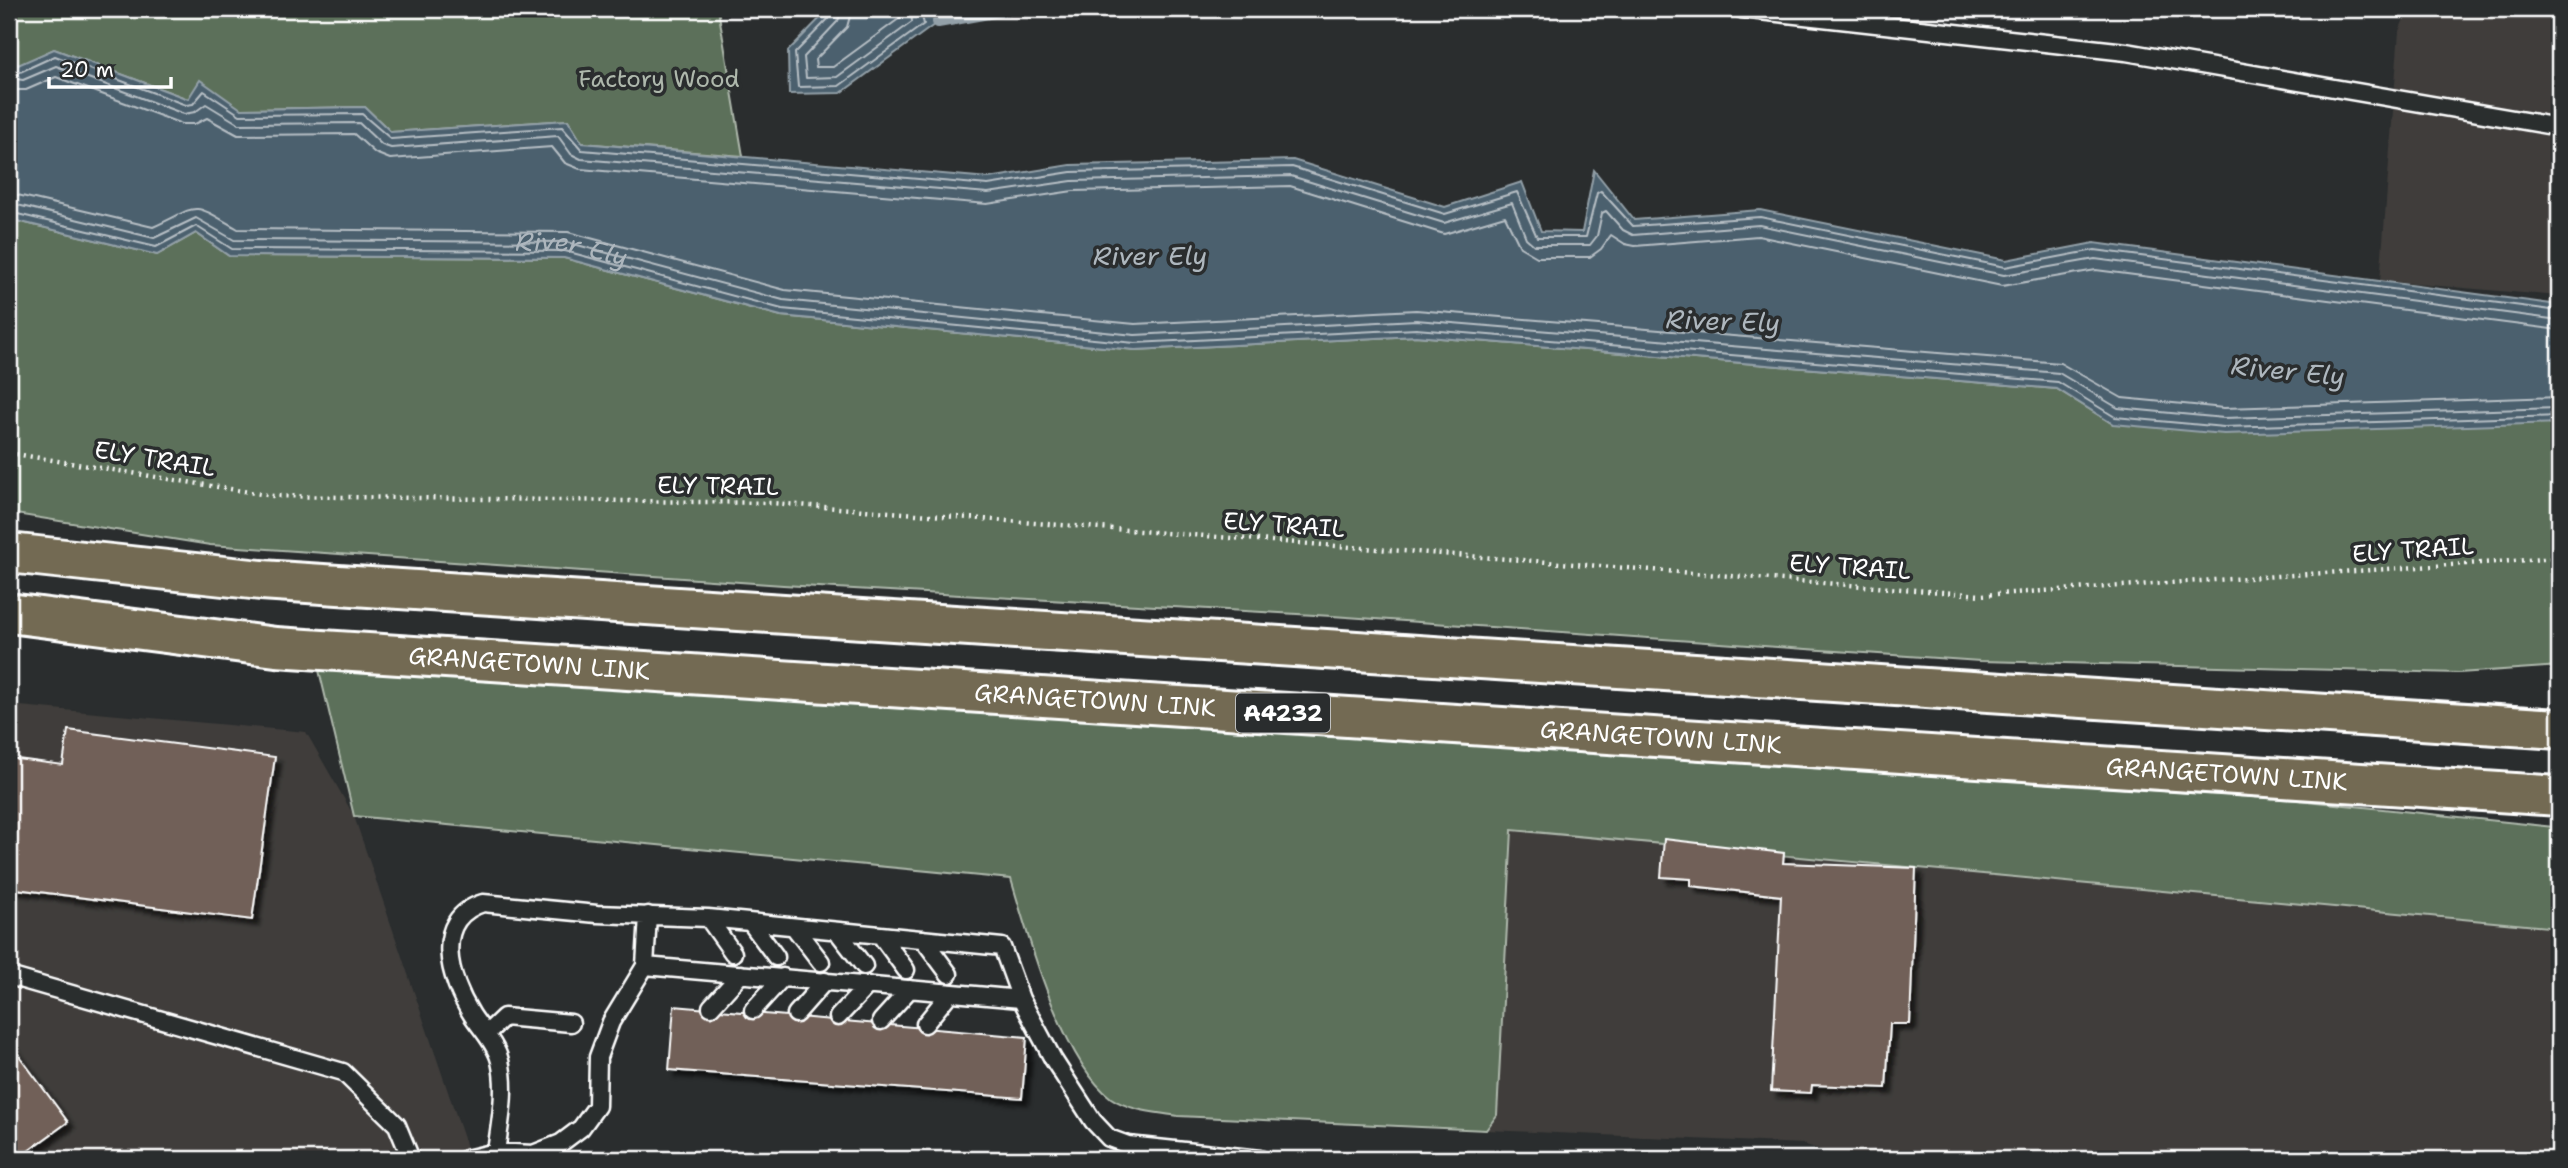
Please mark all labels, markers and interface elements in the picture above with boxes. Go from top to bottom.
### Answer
scale bar [49,46,172,90]
text: 20 m [60,56,114,84]
park label: Factory Wood [578,63,740,95]
water label: River Ely [515,224,632,275]
water label: River Ely [1093,238,1207,273]
water label: River Ely [1665,301,1781,340]
water label: River Ely [2229,347,2347,394]
street label: ELY TRAIL [92,434,218,484]
street label: ELY TRAIL [657,469,779,503]
street label: ELY TRAIL [1222,505,1346,545]
street label: ELY TRAIL [2351,530,2475,570]
street label: ELY TRAIL [1788,547,1912,587]
street label: GRANGETOWN LINK [407,640,652,687]
street label: GRANGETOWN LINK [973,677,1217,724]
road number: A4232 [1236,694,1330,733]
street label: GRANGETOWN LINK [1539,714,1783,761]
street label: GRANGETOWN LINK [2105,750,2349,798]

